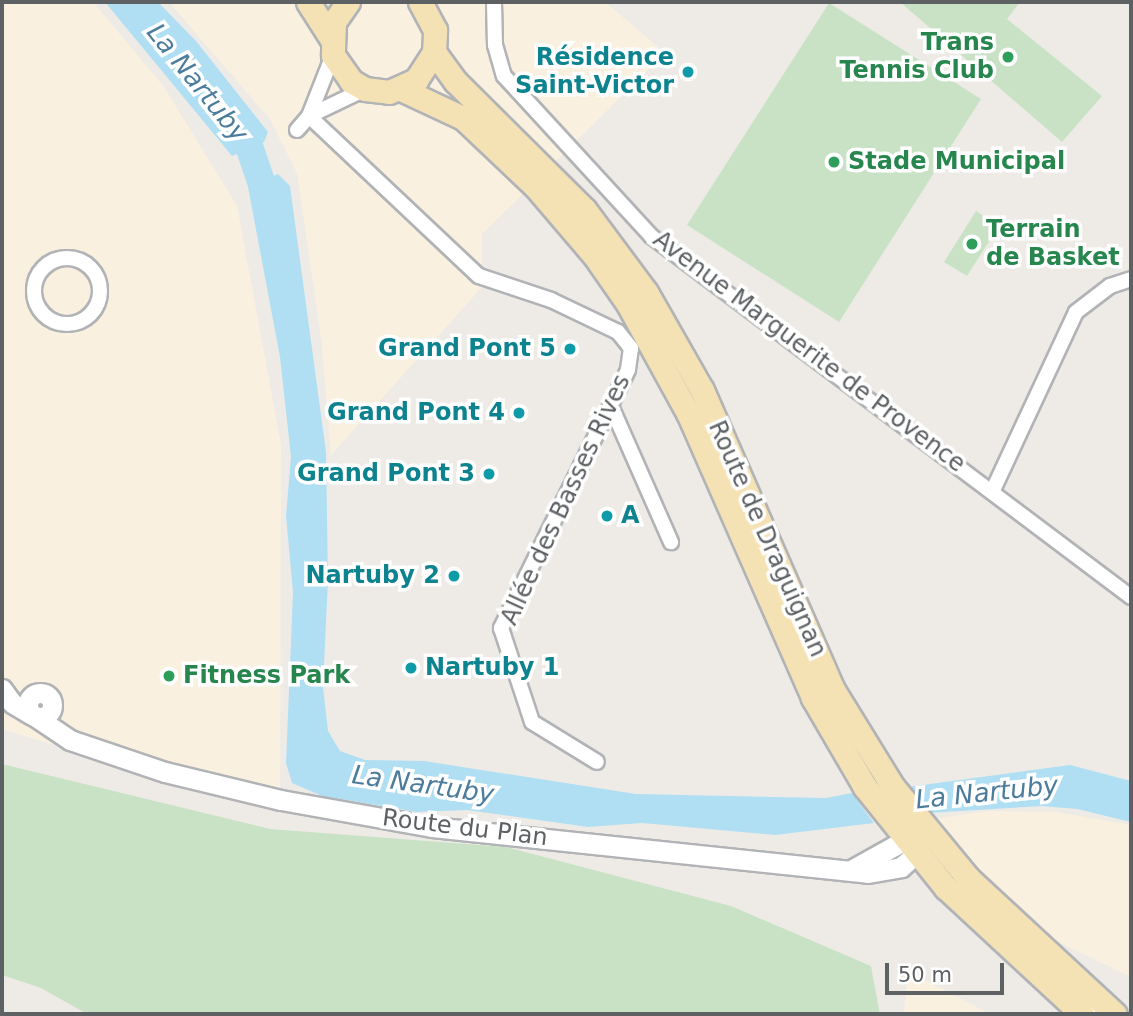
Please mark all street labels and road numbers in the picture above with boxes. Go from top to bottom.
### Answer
street label: Avenue Marguerite de Provence [647,225,971,479]
street label: Allée des Basses Rives [495,370,637,630]
street label: Route de Draguignan [702,416,832,662]
street label: Route du Plan [381,804,549,852]

